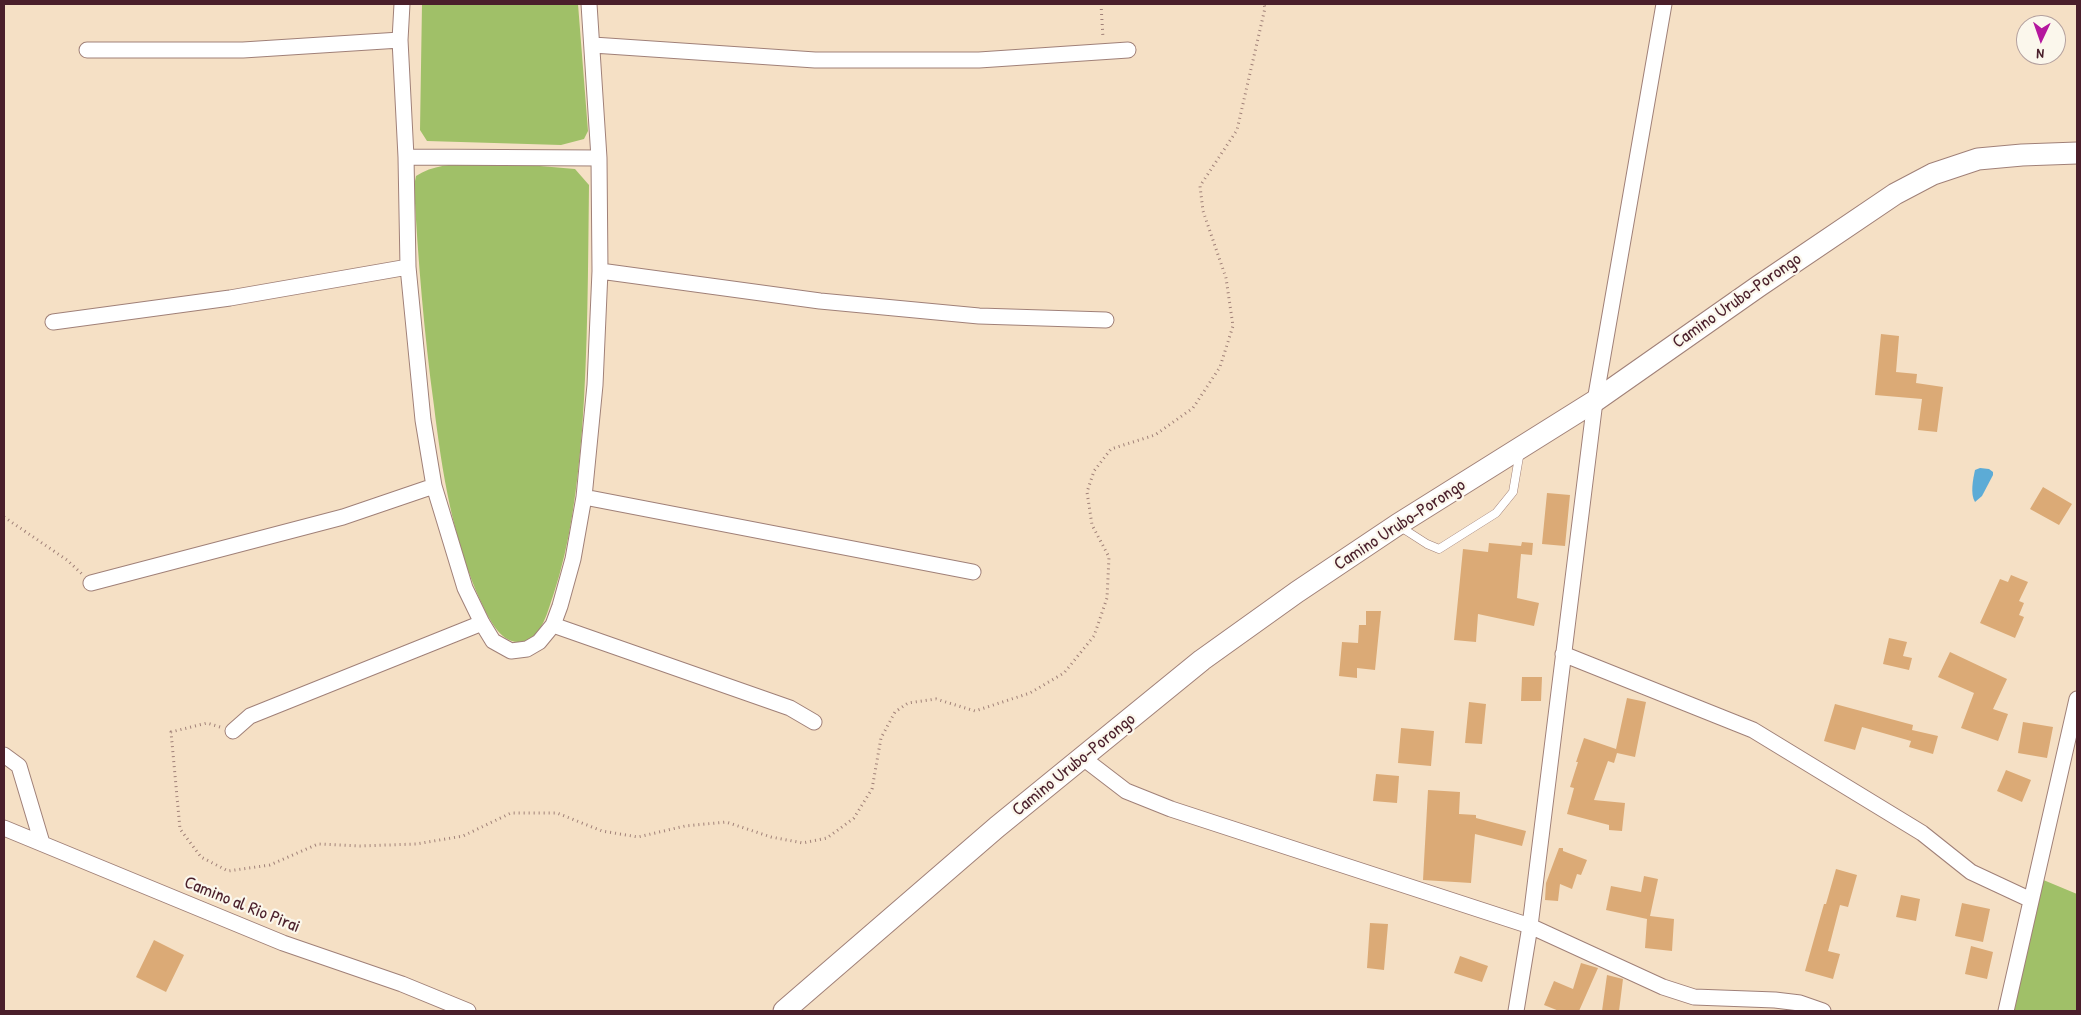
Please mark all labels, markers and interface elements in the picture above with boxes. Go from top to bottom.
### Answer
north arrow [2016,15,2066,65]
text: N [2036,45,2044,64]
street label: Camino Urubo-Porongo [1668,249,1806,353]
street label: Camino Urubo-Porongo [1330,474,1470,576]
street label: Camino Urubo-Porongo [1008,709,1140,821]
street label: Camino al Rio Pirai [181,872,303,938]

